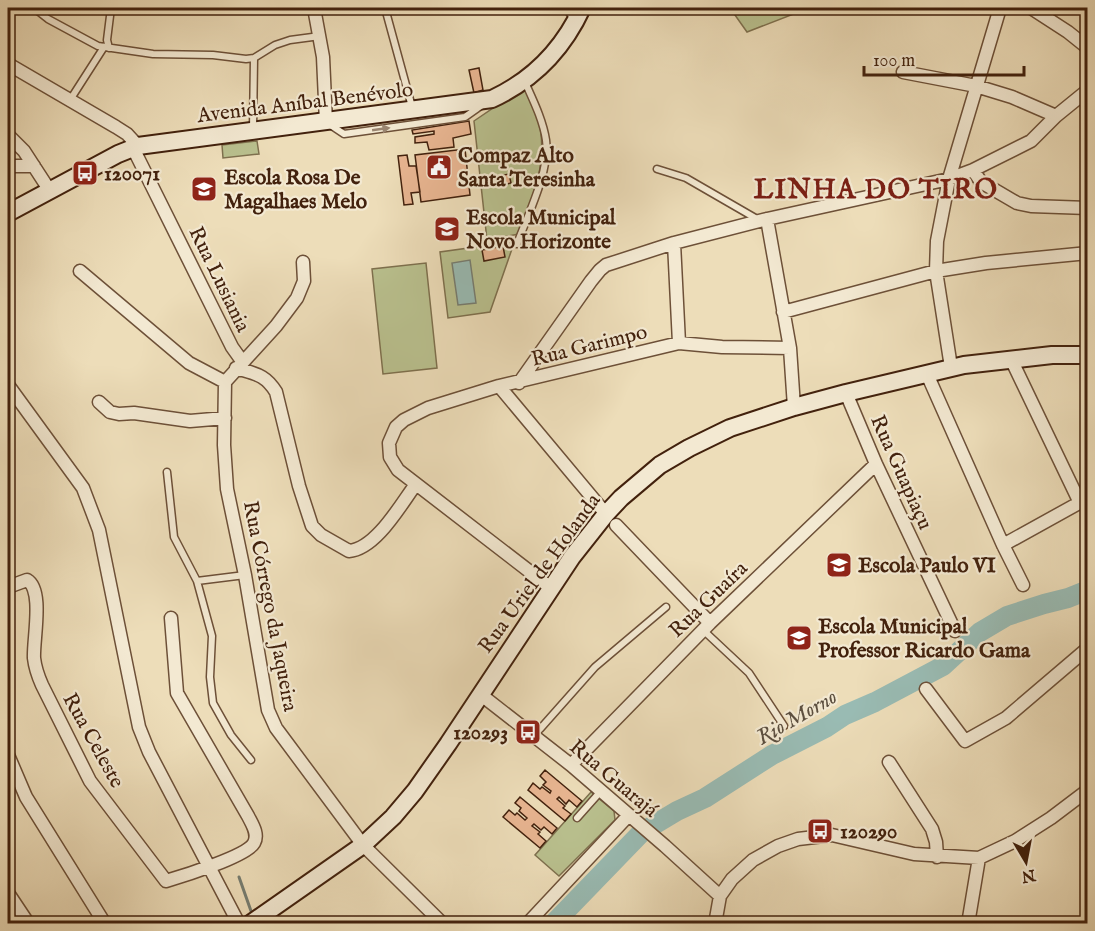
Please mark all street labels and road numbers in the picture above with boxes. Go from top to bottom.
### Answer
street label: Avenida Aníbal Benévolo [195,77,415,130]
street label: Rua Lusiania [181,222,256,338]
street label: Rua Garimpo [529,319,650,374]
street label: Rua Guapiaçu [863,411,938,534]
street label: Rua Uriel de Holanda [473,488,608,659]
street label: Rua Córrego da Jaqueira [236,499,303,715]
street label: Rua Guaíra [664,555,755,644]
street label: Rua Celeste [56,688,130,793]
street label: Rua Guarajá [563,734,664,825]

